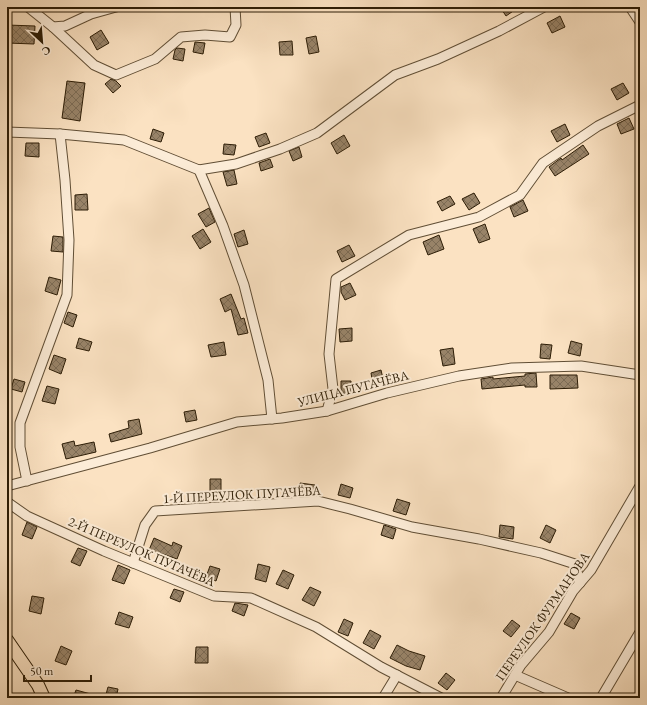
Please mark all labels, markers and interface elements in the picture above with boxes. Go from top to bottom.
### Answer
north arrow [22,22,62,62]
text: С [40,43,53,59]
street label: УЛИЦА ПУГАЧЁВА [295,366,411,411]
street label: 1-Й ПЕРЕУЛОК ПУГАЧЁВА [163,482,323,507]
street label: 2-Й ПЕРЕУЛОК ПУГАЧЁВА [66,513,219,591]
street label: ПЕРЕУЛОК ФУРМАНОВА [491,548,594,684]
scale bar [24,657,91,683]
text: 50 m [30,663,54,679]

